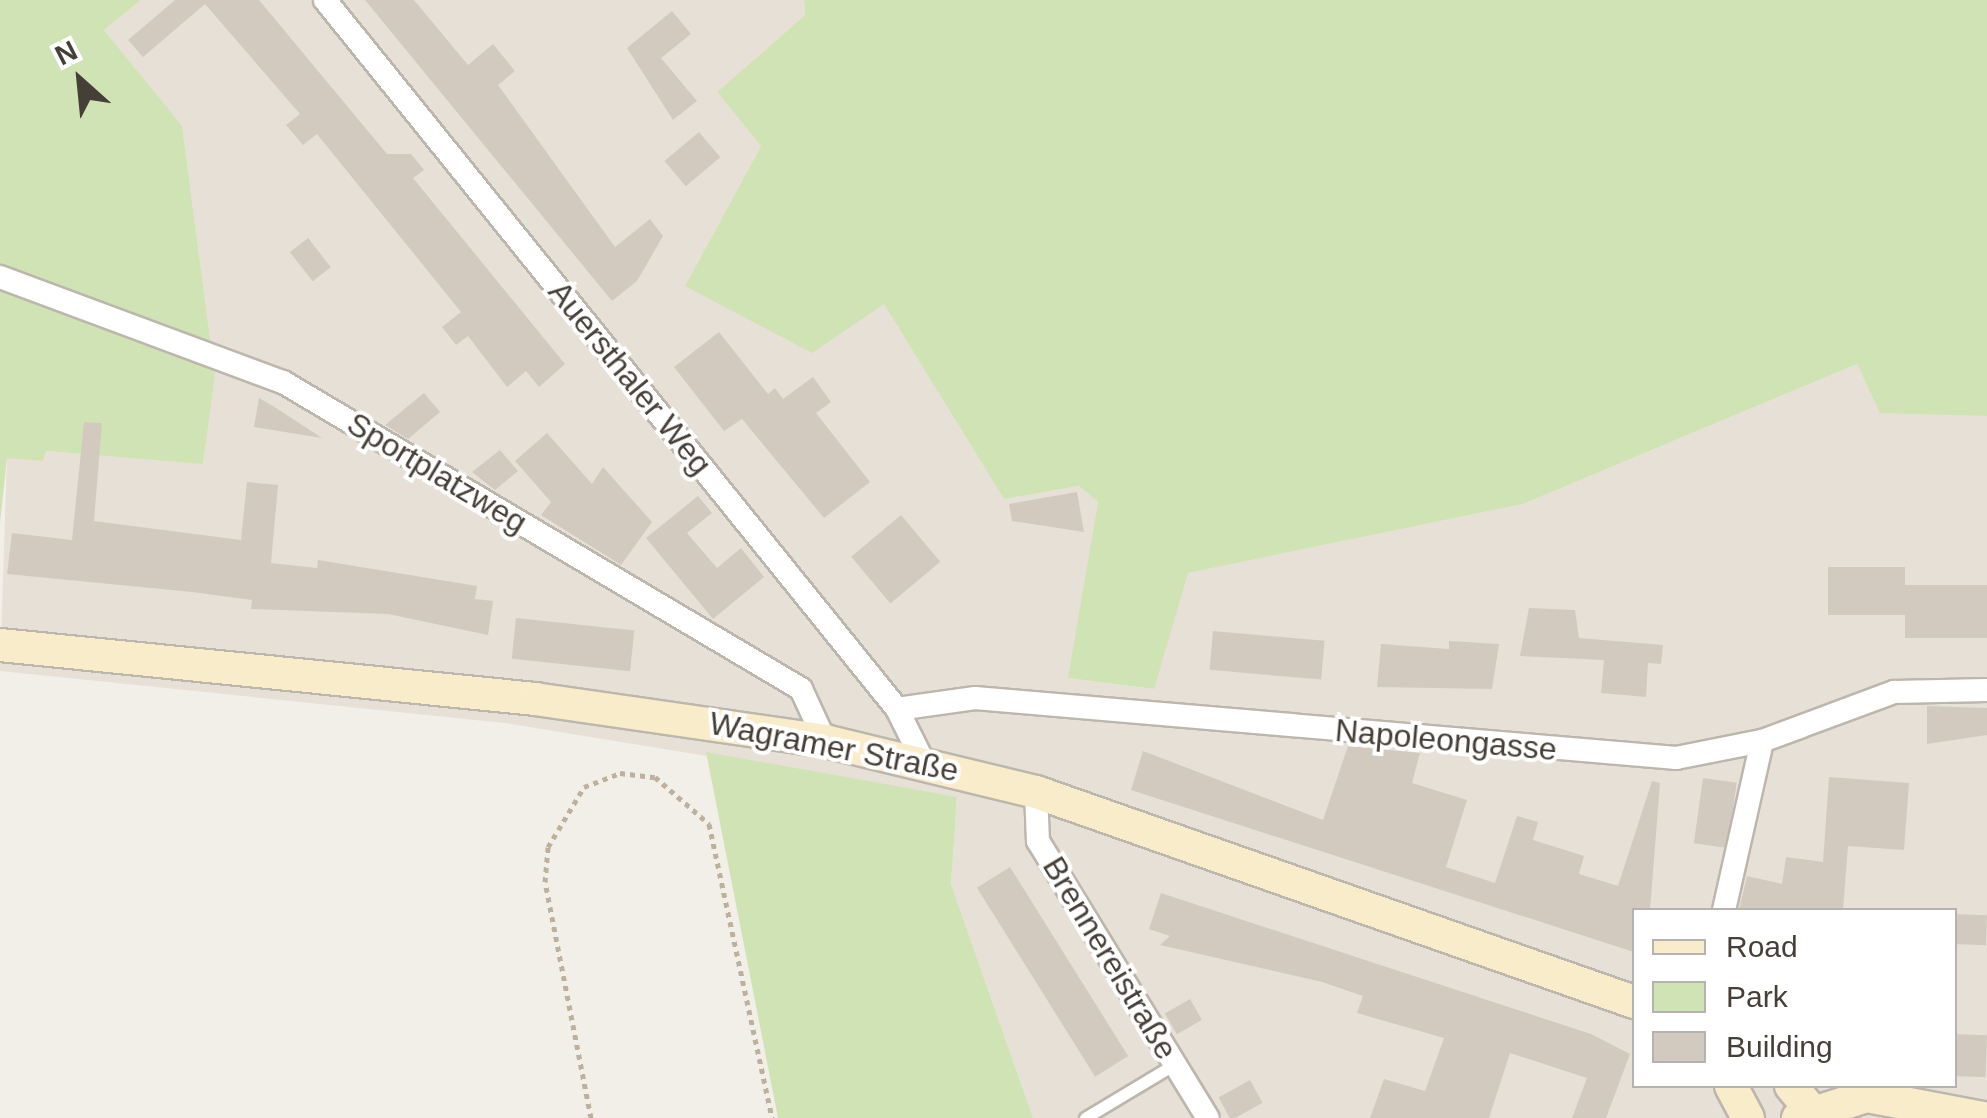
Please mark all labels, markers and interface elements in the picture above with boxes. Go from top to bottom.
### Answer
north arrow [30,30,130,130]
text: N [50,34,82,71]
street label: Auersthaler Weg [540,274,720,482]
street label: Sportplatzweg [340,404,534,542]
street label: Wagramer Straße [706,704,962,790]
street label: Napoleongasse [1334,711,1558,769]
street label: Brennereistraße [1034,850,1186,1066]
legend [1632,908,1957,1088]
text: Road [1726,930,1798,963]
text: Park [1726,980,1788,1013]
text: Building [1726,1030,1833,1063]

